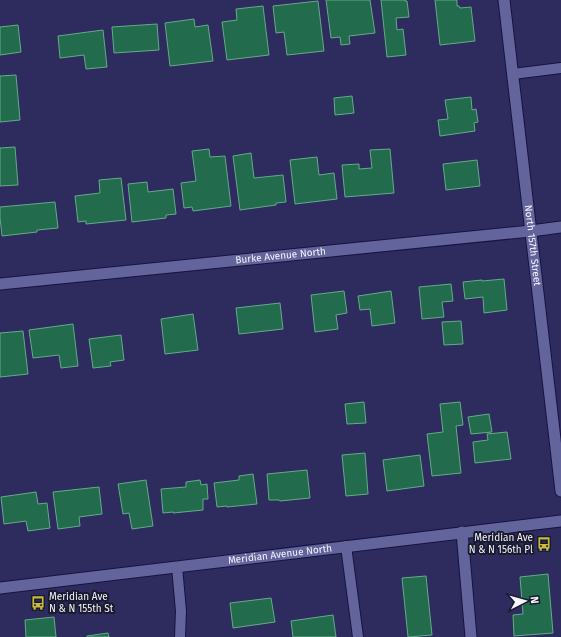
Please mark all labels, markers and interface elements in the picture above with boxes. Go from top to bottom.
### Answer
street label: North 157th Street [522,204,543,287]
street label: Burke Avenue North [235,246,326,266]
place label: Meridian Ave N & N 156th Pl [469,532,533,556]
bus stop icon: Meridian Ave N & N 156th Pl [536,536,552,552]
street label: Meridian Avenue North [227,542,333,567]
north arrow [505,581,545,621]
place label: Meridian Ave N & N 155th St [49,591,114,615]
bus stop icon: Meridian Ave N & N 155th St [30,595,46,611]
text: N [528,596,541,604]

